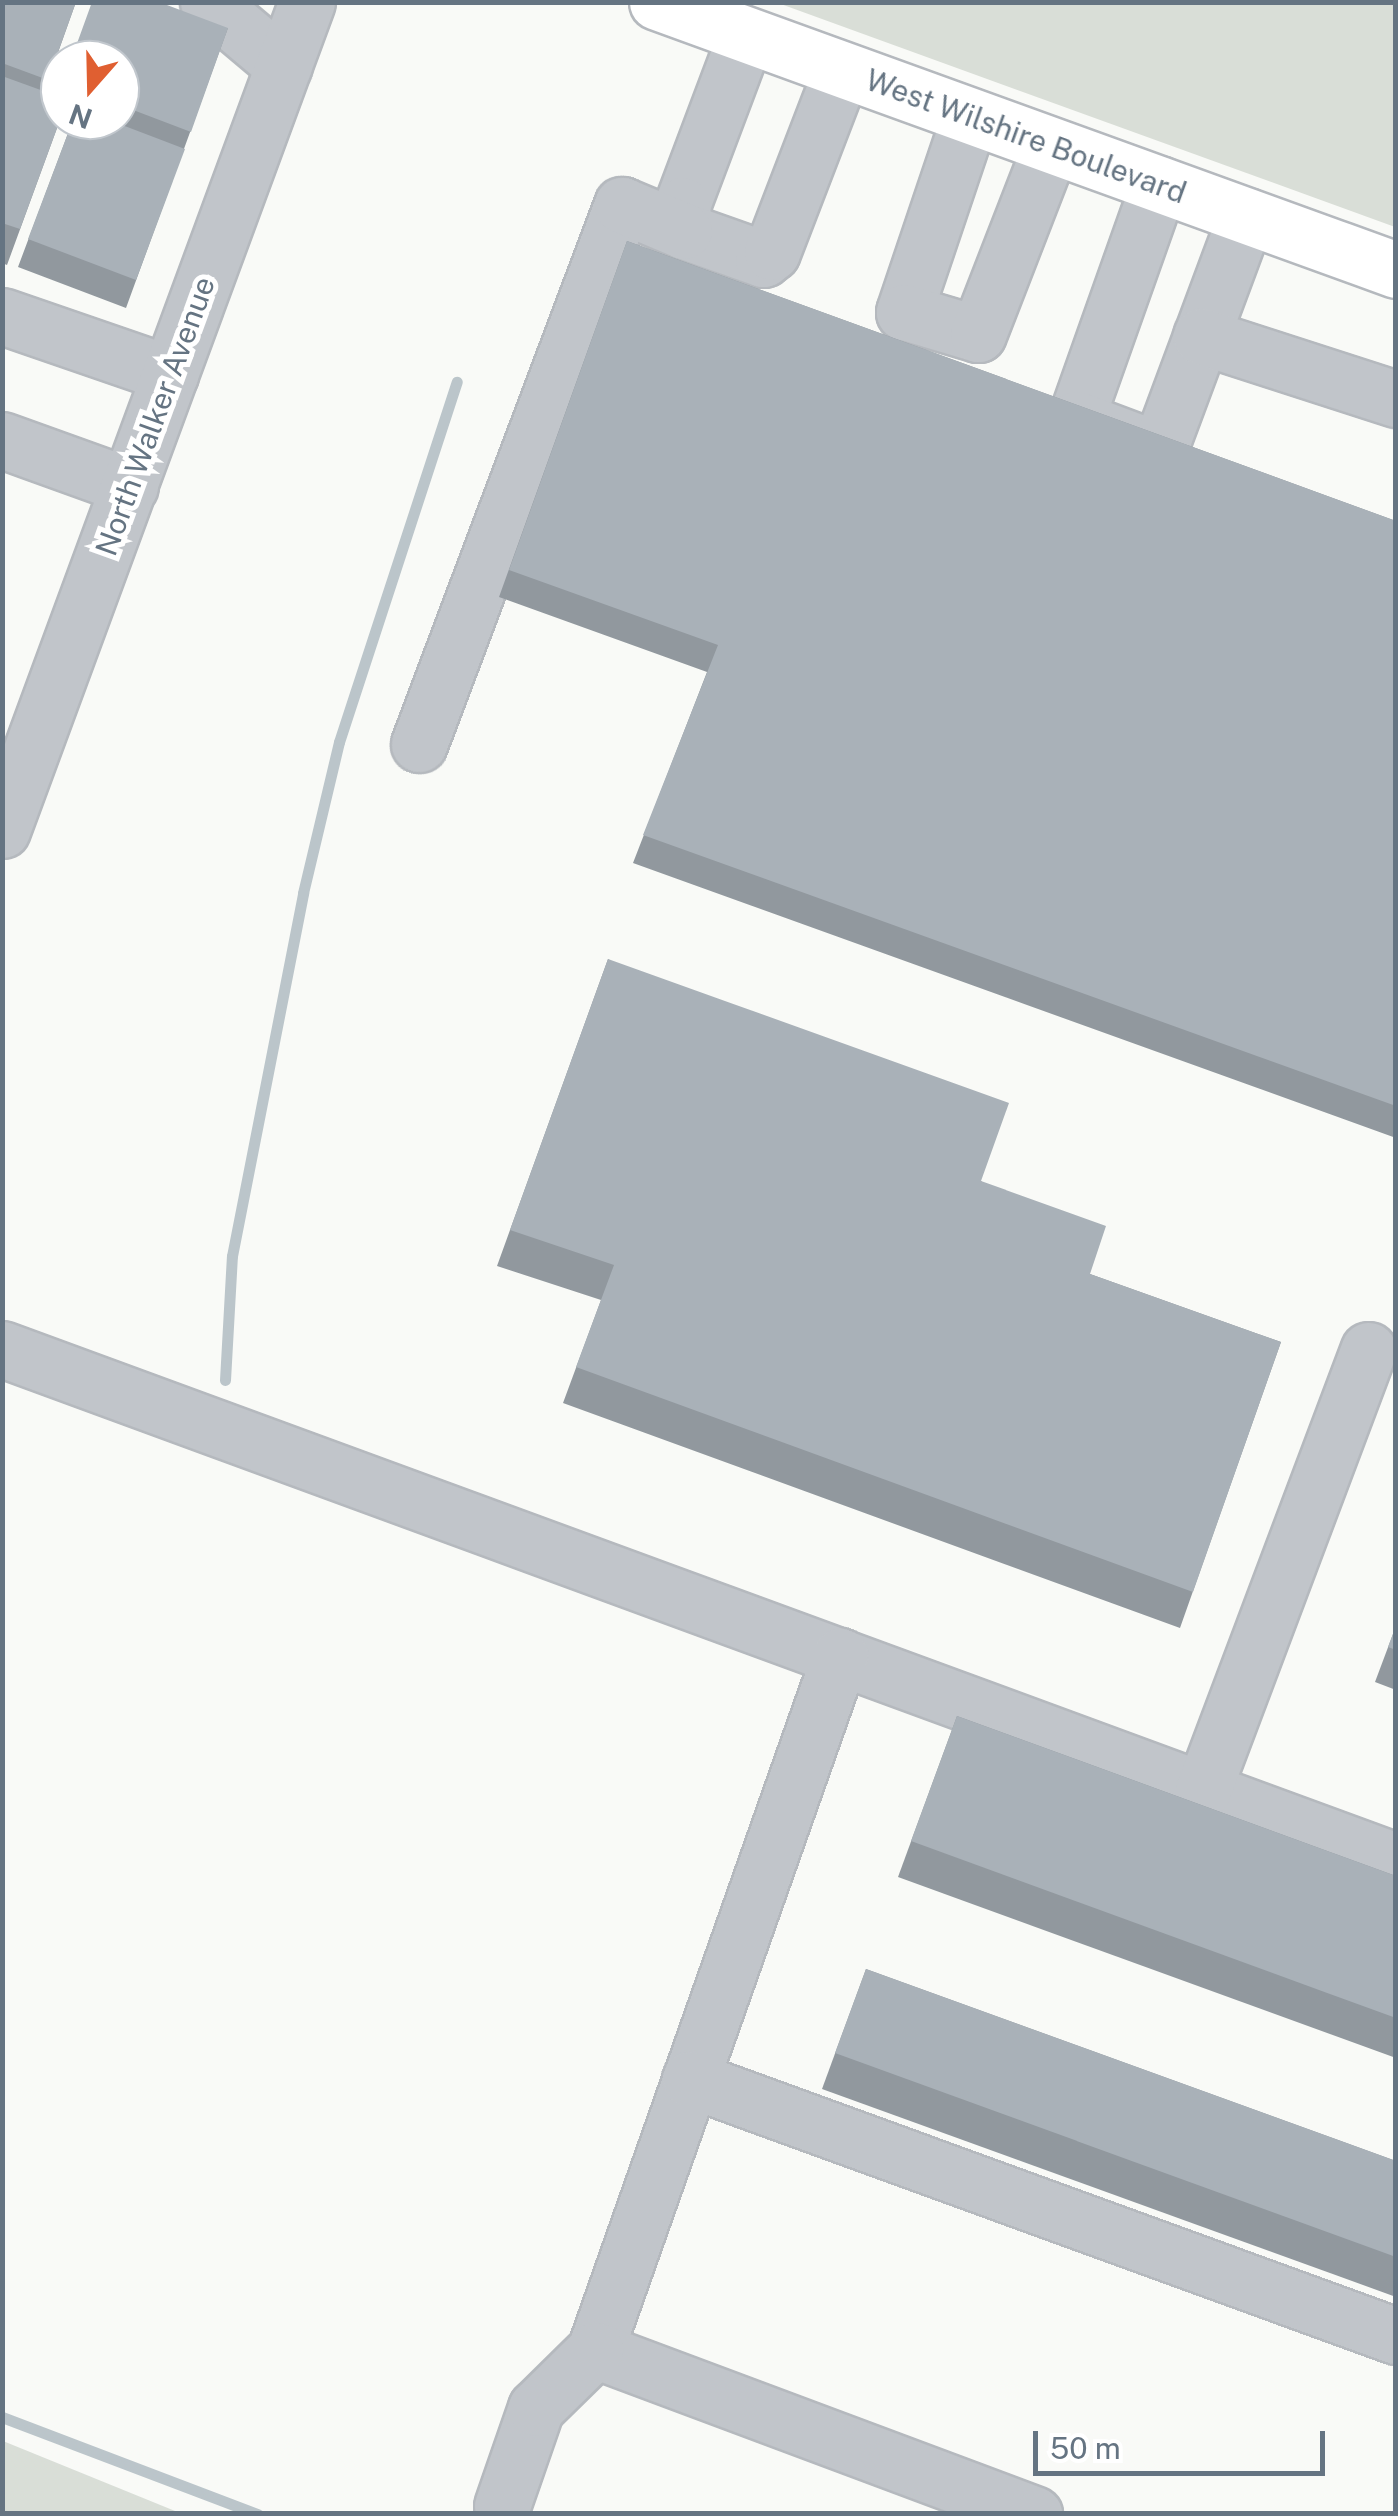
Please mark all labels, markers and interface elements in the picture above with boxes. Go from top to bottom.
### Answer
north arrow [40,40,140,140]
street label: West Wilshire Boulevard [860,61,1192,211]
text: N [64,98,96,136]
street label: North Walker Avenue [88,271,222,561]
scale bar [1038,2411,1330,2473]
text: 50 m [1050,2430,1121,2466]

